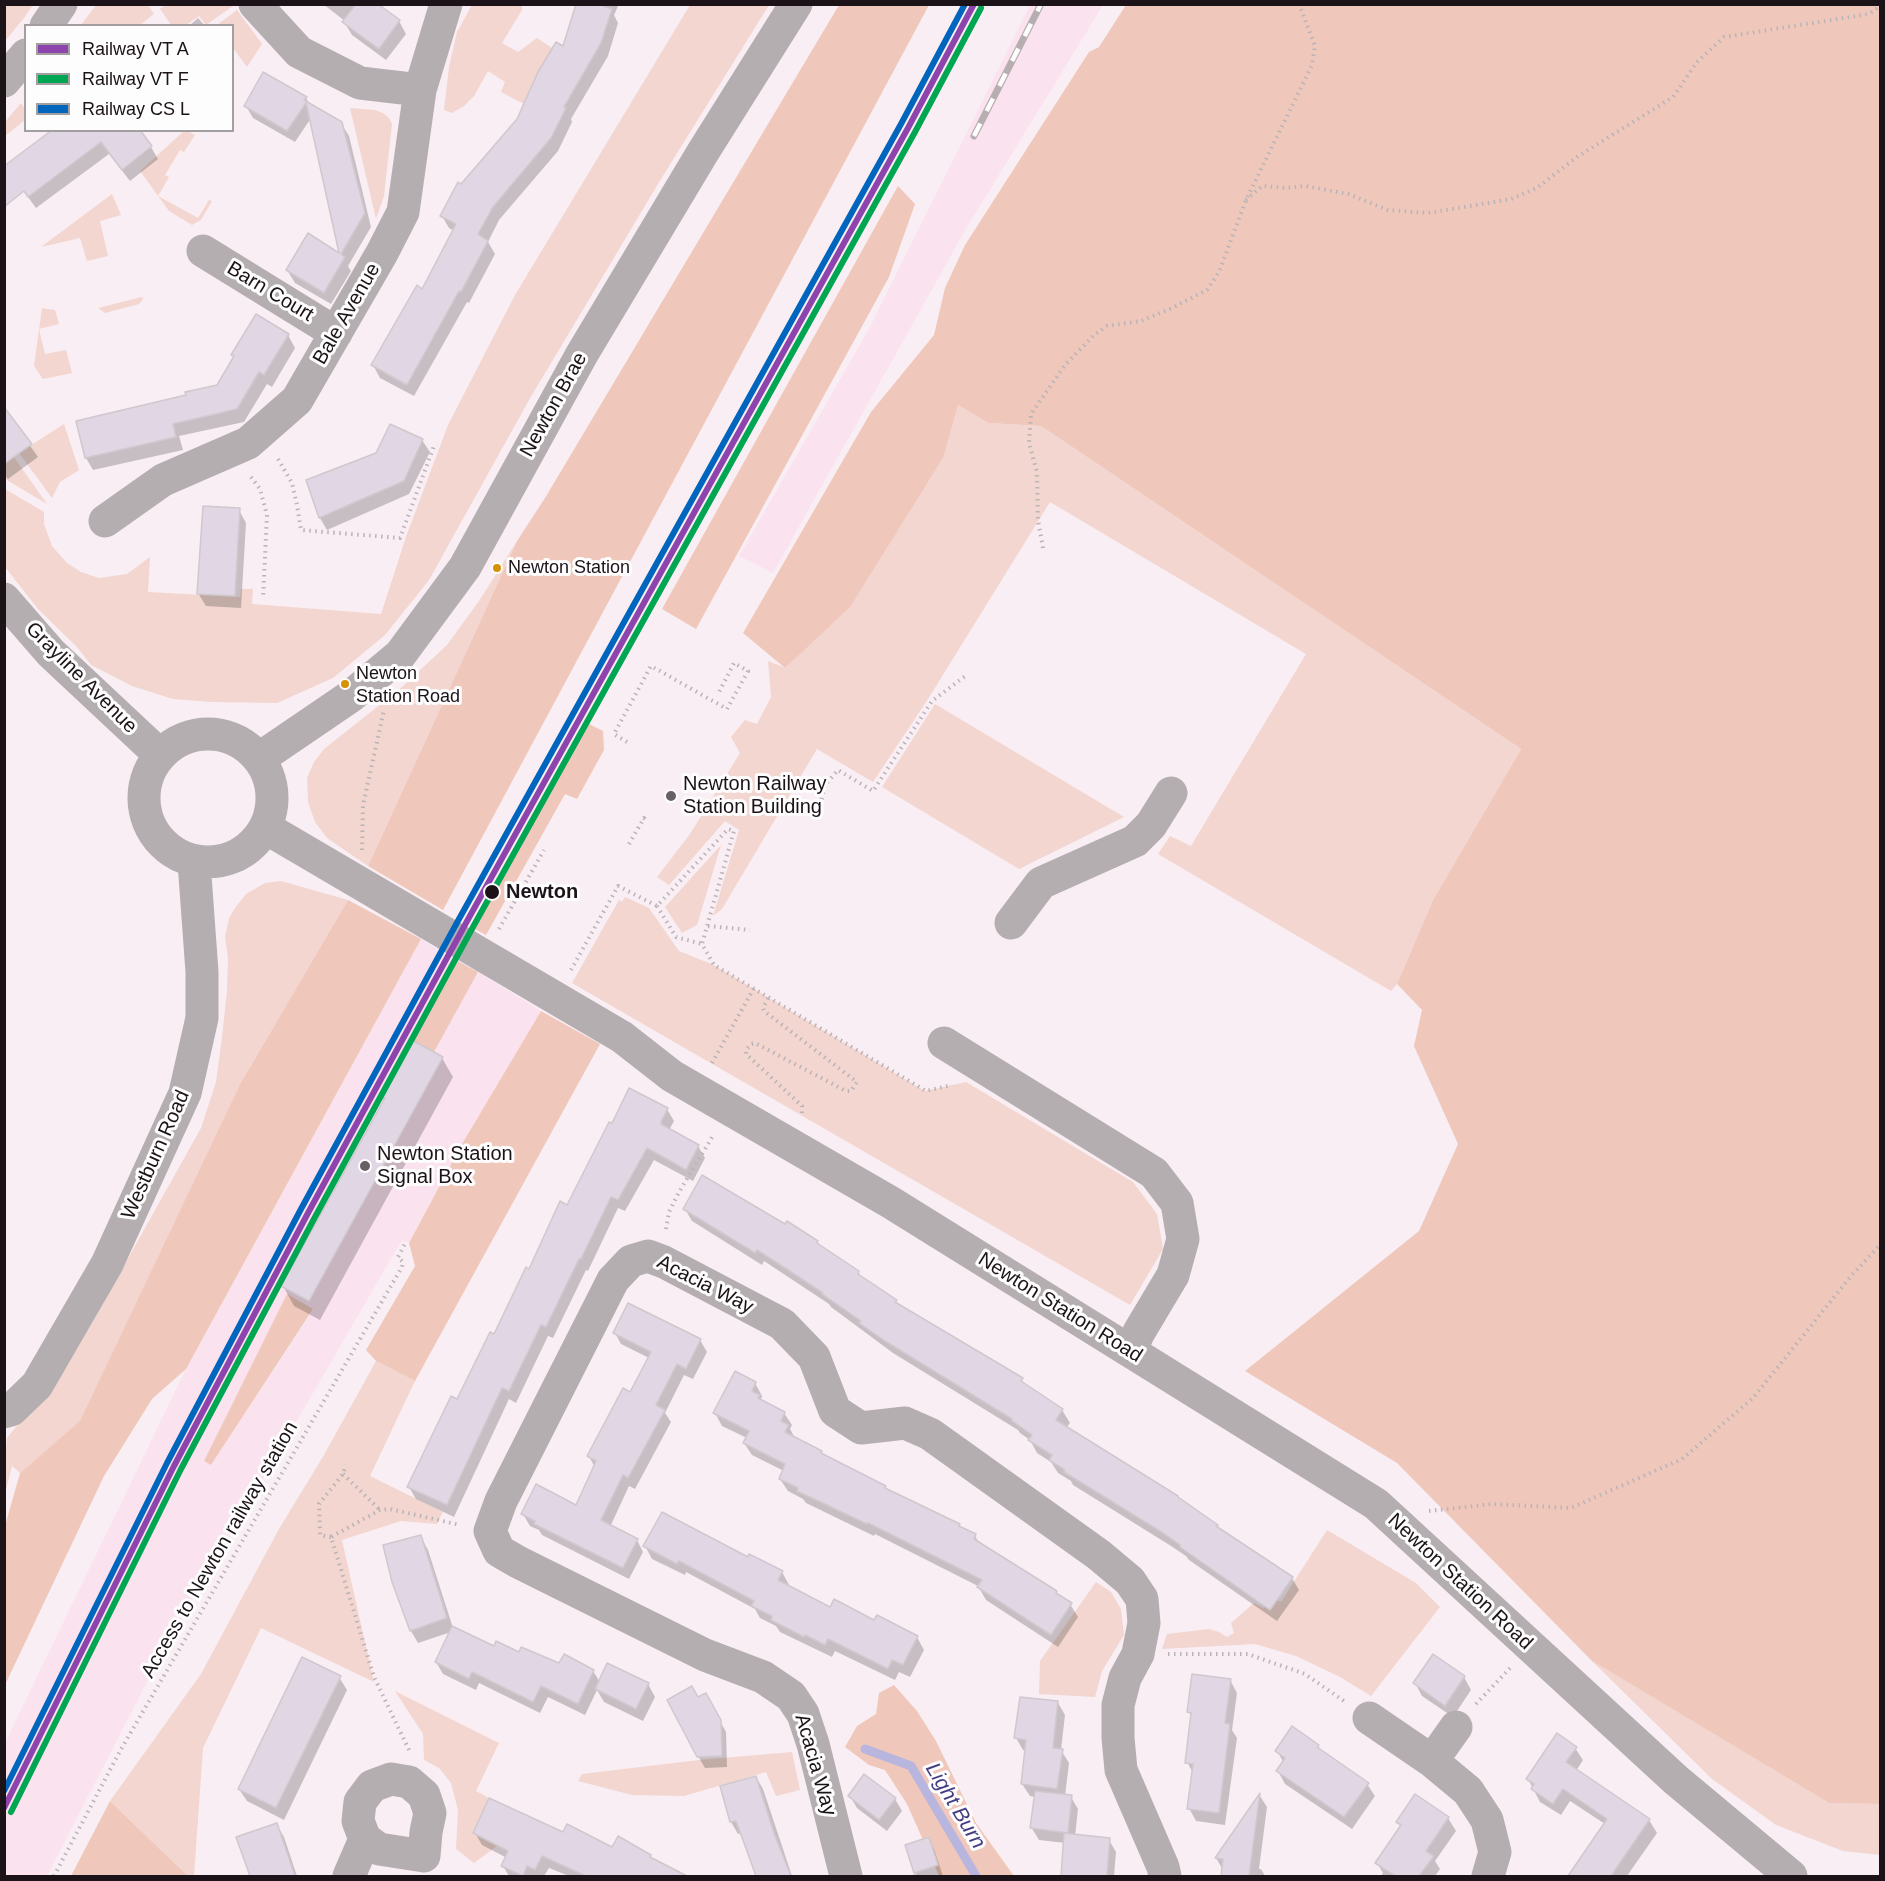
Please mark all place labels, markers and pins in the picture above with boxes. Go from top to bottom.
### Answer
place label: Newton Station [508,557,630,579]
marker: Newton Station [491,562,503,574]
place label: Newton Station Road [356,663,460,706]
marker: Newton Station Road [339,678,351,690]
place label: Newton Railway Station Building [683,772,826,819]
marker: Newton Railway Station Building [664,789,678,803]
place label: Newton [506,880,578,904]
marker: Newton [483,883,501,901]
place label: Newton Station Signal Box [377,1142,513,1189]
marker: Newton Station Signal Box [358,1159,372,1173]

